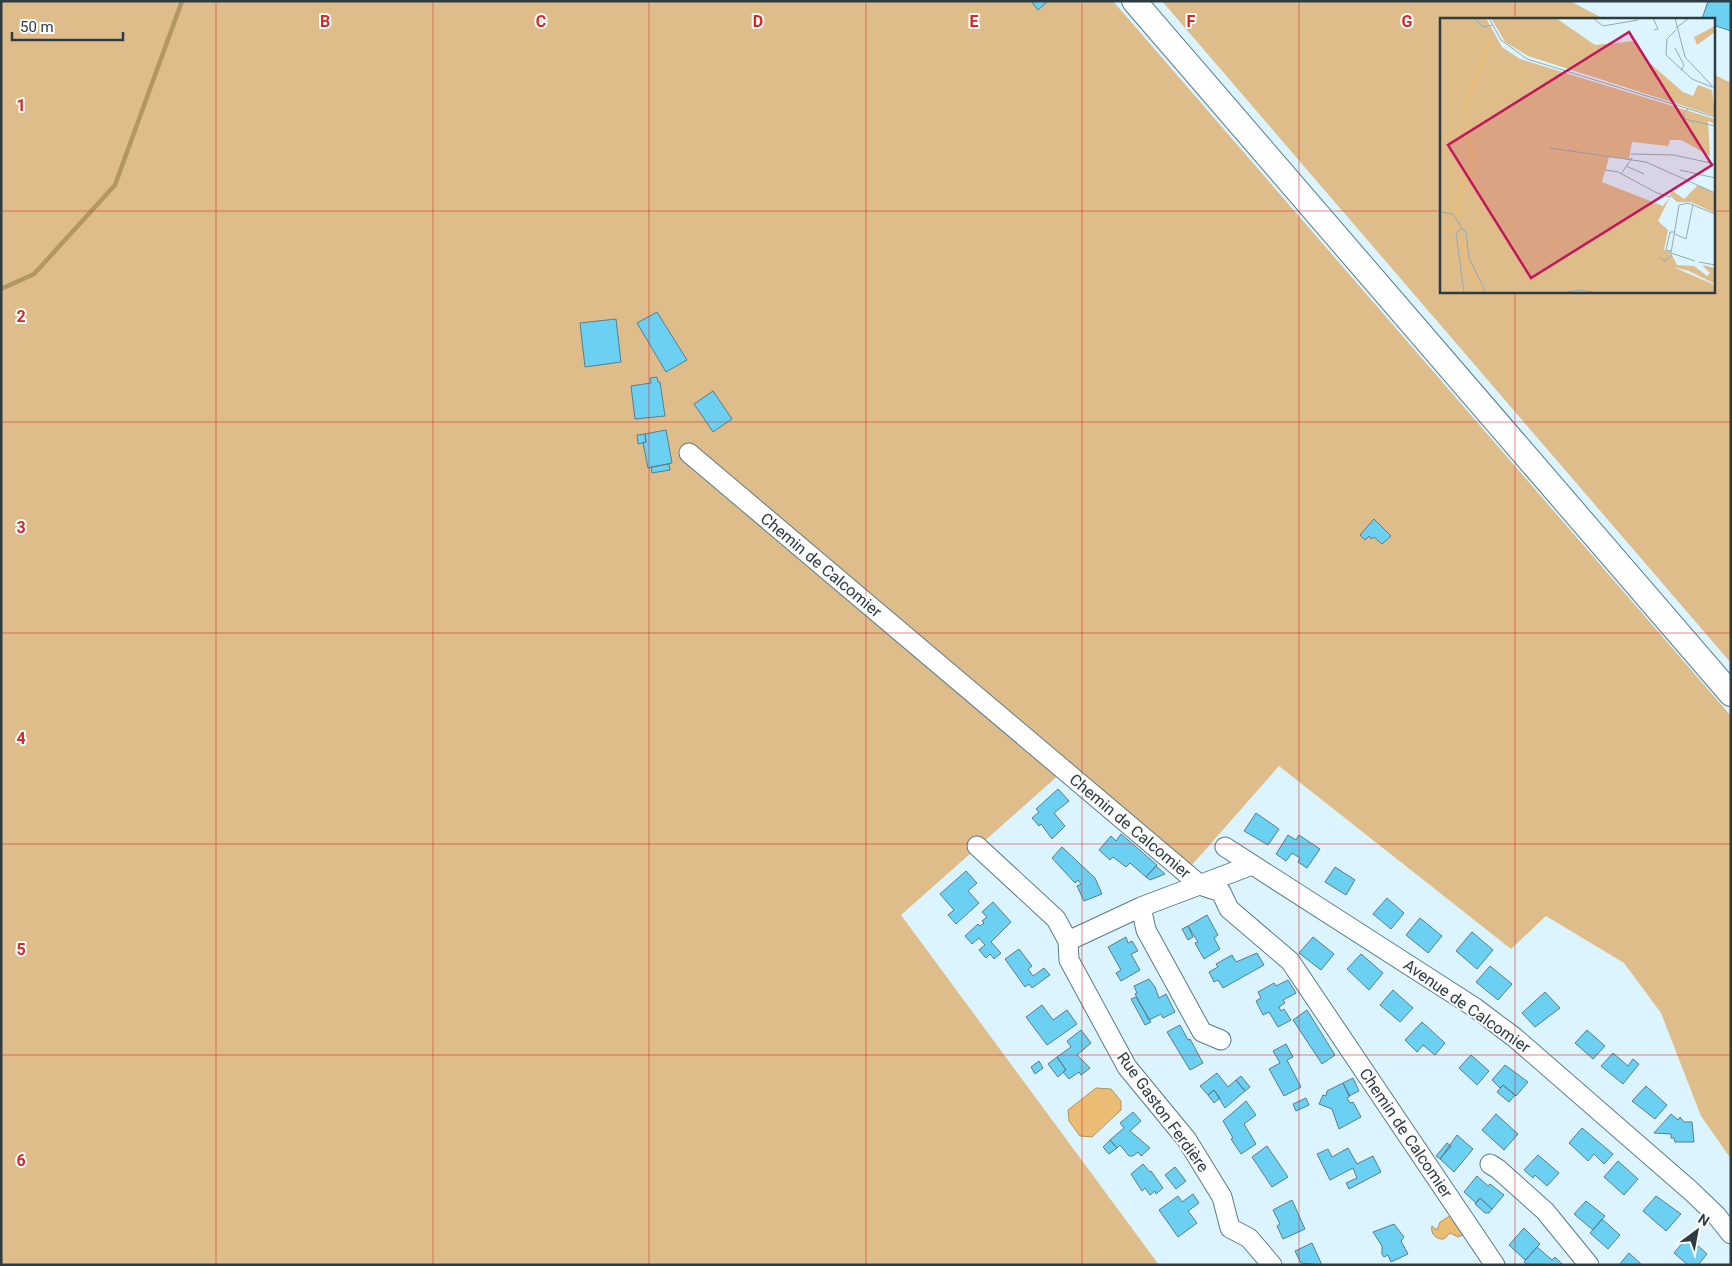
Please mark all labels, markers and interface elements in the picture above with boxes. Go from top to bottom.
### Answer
scale bar [12,10,124,42]
text: B [320,12,330,31]
text: C [536,12,546,31]
text: D [753,12,763,31]
text: E [970,12,979,31]
text: F [1187,12,1196,31]
text: G [1402,12,1413,31]
text: 50 m [20,18,54,36]
inset map [1440,18,1714,292]
text: 1 [16,96,26,115]
text: 2 [16,307,26,326]
street label: Chemin de Calcomier [757,509,886,622]
text: 3 [16,518,26,537]
text: 4 [16,729,26,748]
street label: Chemin de Calcomier [1066,770,1195,883]
text: 5 [16,940,26,959]
street label: Avenue de Calcomier [1400,955,1534,1057]
street label: Rue Gaston Ferdière [1113,1048,1213,1176]
street label: Chemin de Calcomier [1356,1065,1457,1202]
text: 6 [16,1151,26,1170]
north arrow [1672,1206,1722,1256]
text: N [1695,1211,1712,1229]

